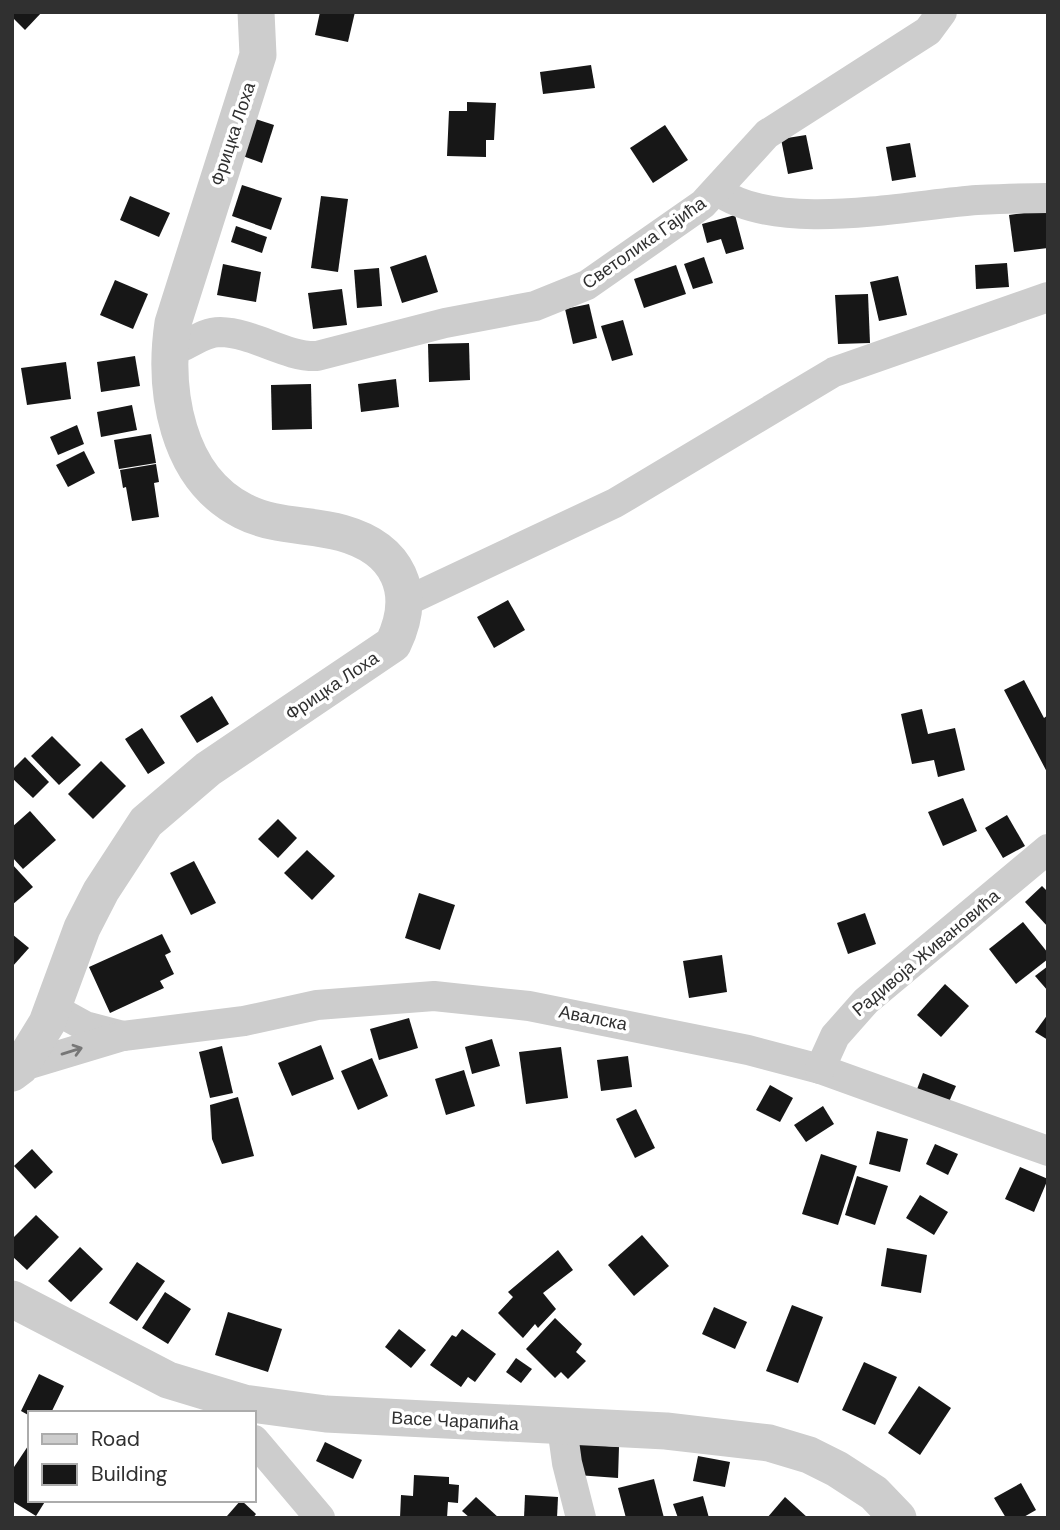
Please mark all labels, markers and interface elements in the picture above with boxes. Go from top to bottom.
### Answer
street label: Фрицка Лоха [205,78,261,189]
street label: Светолика Гајића [577,191,711,295]
street label: Фрицка Лоха [281,645,384,726]
street label: Радивоја Живановића [847,883,1006,1022]
street label: Авалска [557,1000,630,1037]
one-way arrow [60,1044,82,1057]
street label: Васе Чарапића [391,1406,520,1436]
legend [28,1411,256,1502]
text: Road [91,1425,140,1453]
text: Building [91,1460,168,1488]

